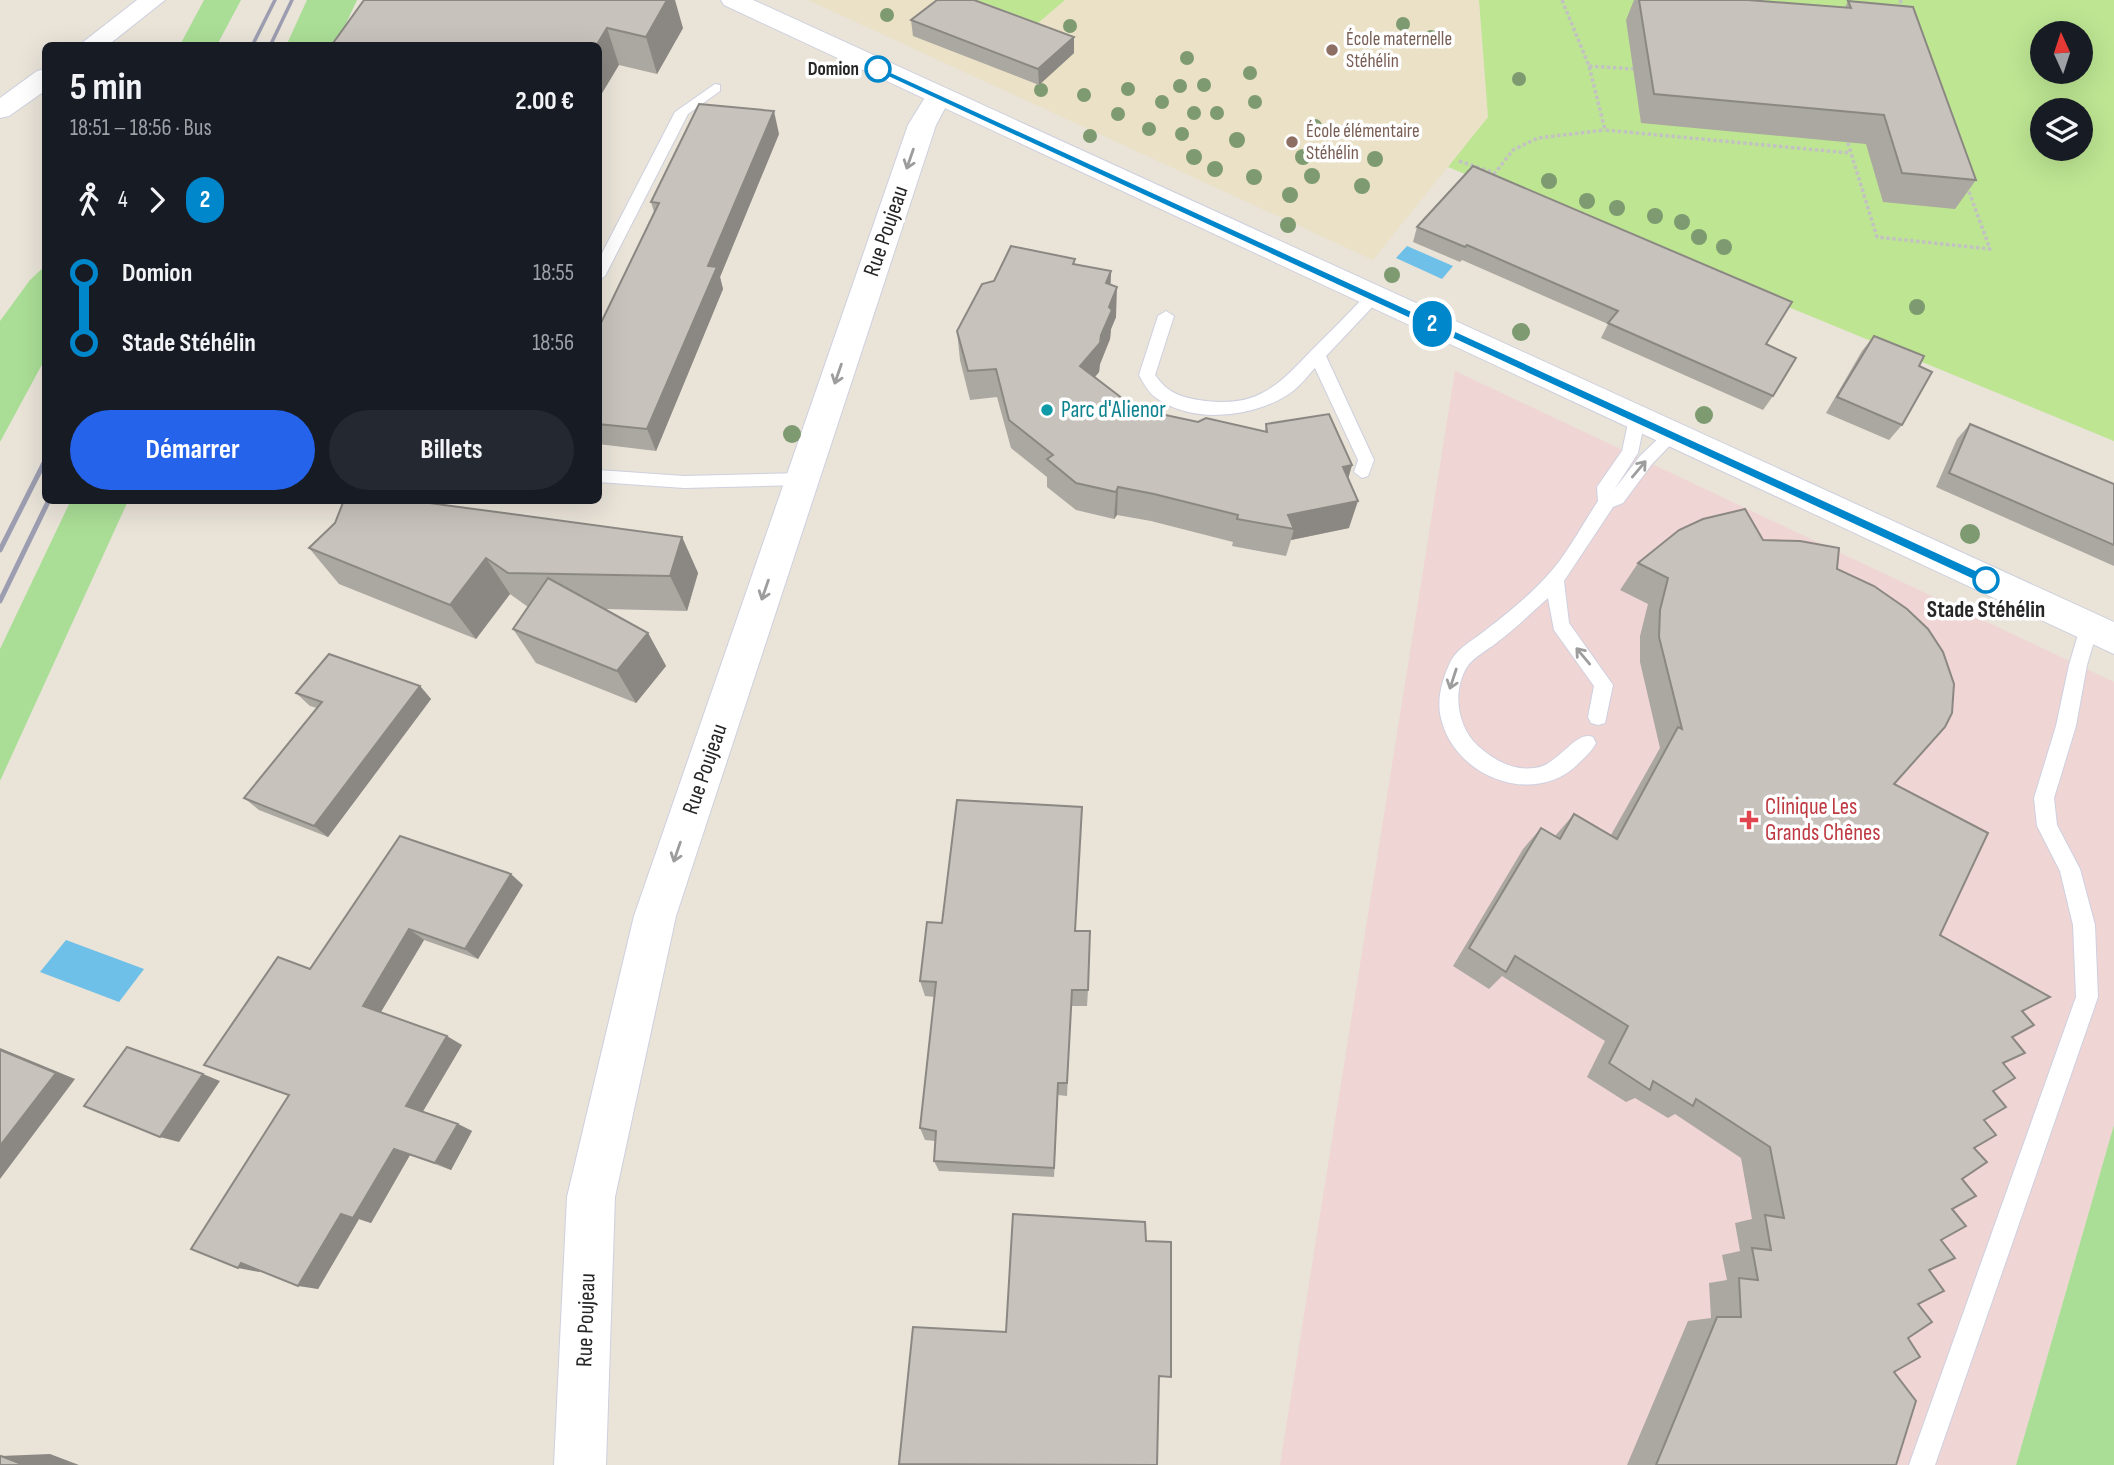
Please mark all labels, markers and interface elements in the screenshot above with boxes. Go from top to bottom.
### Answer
north arrow [2030,21,2093,84]
map controls [2030,21,2093,161]
place label: École maternelle Stéhélin [1346,28,1452,73]
marker: École maternelle Stéhélin [1324,42,1340,58]
marker: Domion [865,56,891,82]
place label: Domion [808,58,859,81]
text: 5 min [70,65,142,110]
text: 2.00 € [515,86,574,117]
button: layers [2030,98,2093,161]
text: 18:51 – 18:56 · Bus [70,114,212,142]
place label: École élémentaire Stéhélin [1306,120,1420,165]
marker: École élémentaire Stéhélin [1284,134,1300,150]
one-way arrow [903,147,915,169]
icon: walk [70,181,108,219]
icon: forward [138,181,176,219]
street label: Rue Poujeau [857,182,915,280]
text: 2 [200,185,210,214]
text: 4 [118,186,128,214]
text: Domion [122,258,192,289]
text: 18:55 [533,259,574,287]
line badge: 2 [1409,301,1455,347]
text: 2 [1427,309,1437,338]
text: Stade Stéhélin [122,328,256,359]
text: 18:56 [532,329,574,357]
one-way arrow [831,363,843,385]
place label: Parc d'Alienor [1061,396,1166,424]
marker: Parc d'Alienor [1039,402,1055,418]
button: Démarrer [70,410,315,490]
button: Billets [329,410,574,490]
one-way arrow [1631,460,1647,478]
marker: Stade Stéhélin [1973,567,1999,593]
one-way arrow [758,578,770,600]
place label: Stade Stéhélin [1927,596,2045,624]
one-way arrow [1576,647,1591,665]
one-way arrow [1446,668,1458,689]
street label: Rue Poujeau [676,720,734,818]
place label: Clinique Les Grands Chênes [1765,793,1881,847]
marker: Clinique Les Grands Chênes [1739,810,1759,830]
one-way arrow [670,840,682,862]
street label: Rue Poujeau [570,1273,602,1367]

